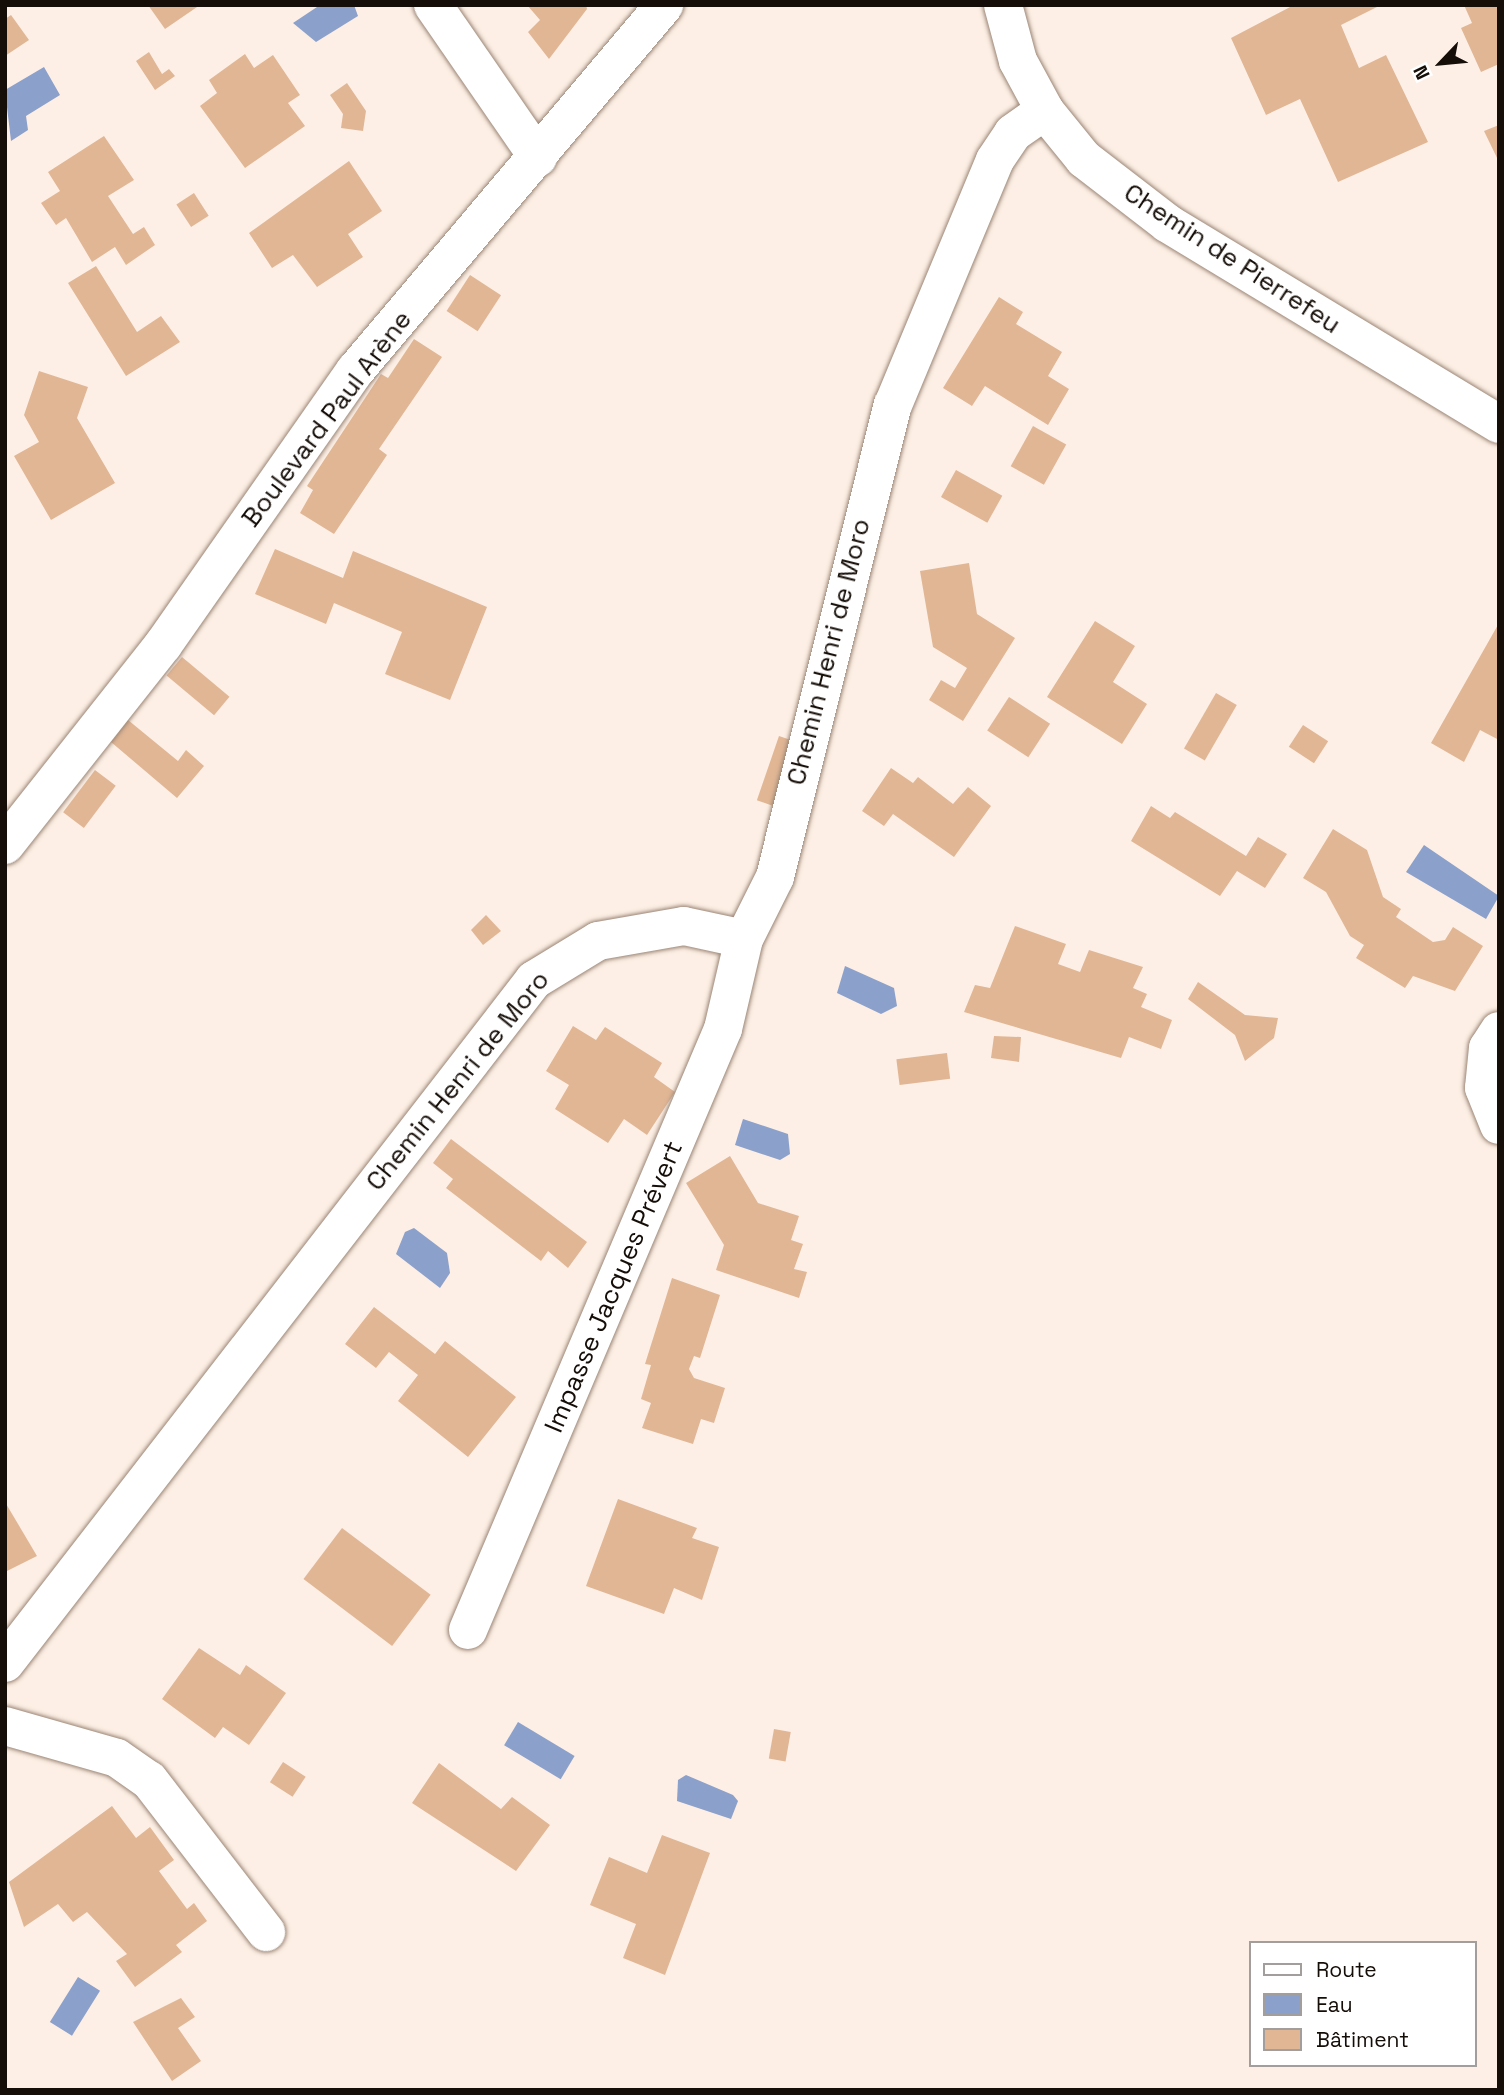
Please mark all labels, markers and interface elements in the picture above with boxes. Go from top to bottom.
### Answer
north arrow [1406,28,1476,98]
text: N [1408,61,1436,84]
street label: Chemin de Pierrefeu [1118,177,1346,341]
street label: Boulevard Paul Arène [235,305,419,533]
street label: Chemin Henri de Moro [781,516,877,788]
street label: Chemin Henri de Moro [360,965,556,1197]
street label: Impasse Jacques Prévert [538,1137,690,1437]
legend [1248,1941,1476,2067]
text: Route [1316,1956,1377,1983]
text: Eau [1316,1991,1353,2018]
text: Bâtiment [1316,2026,1409,2053]

